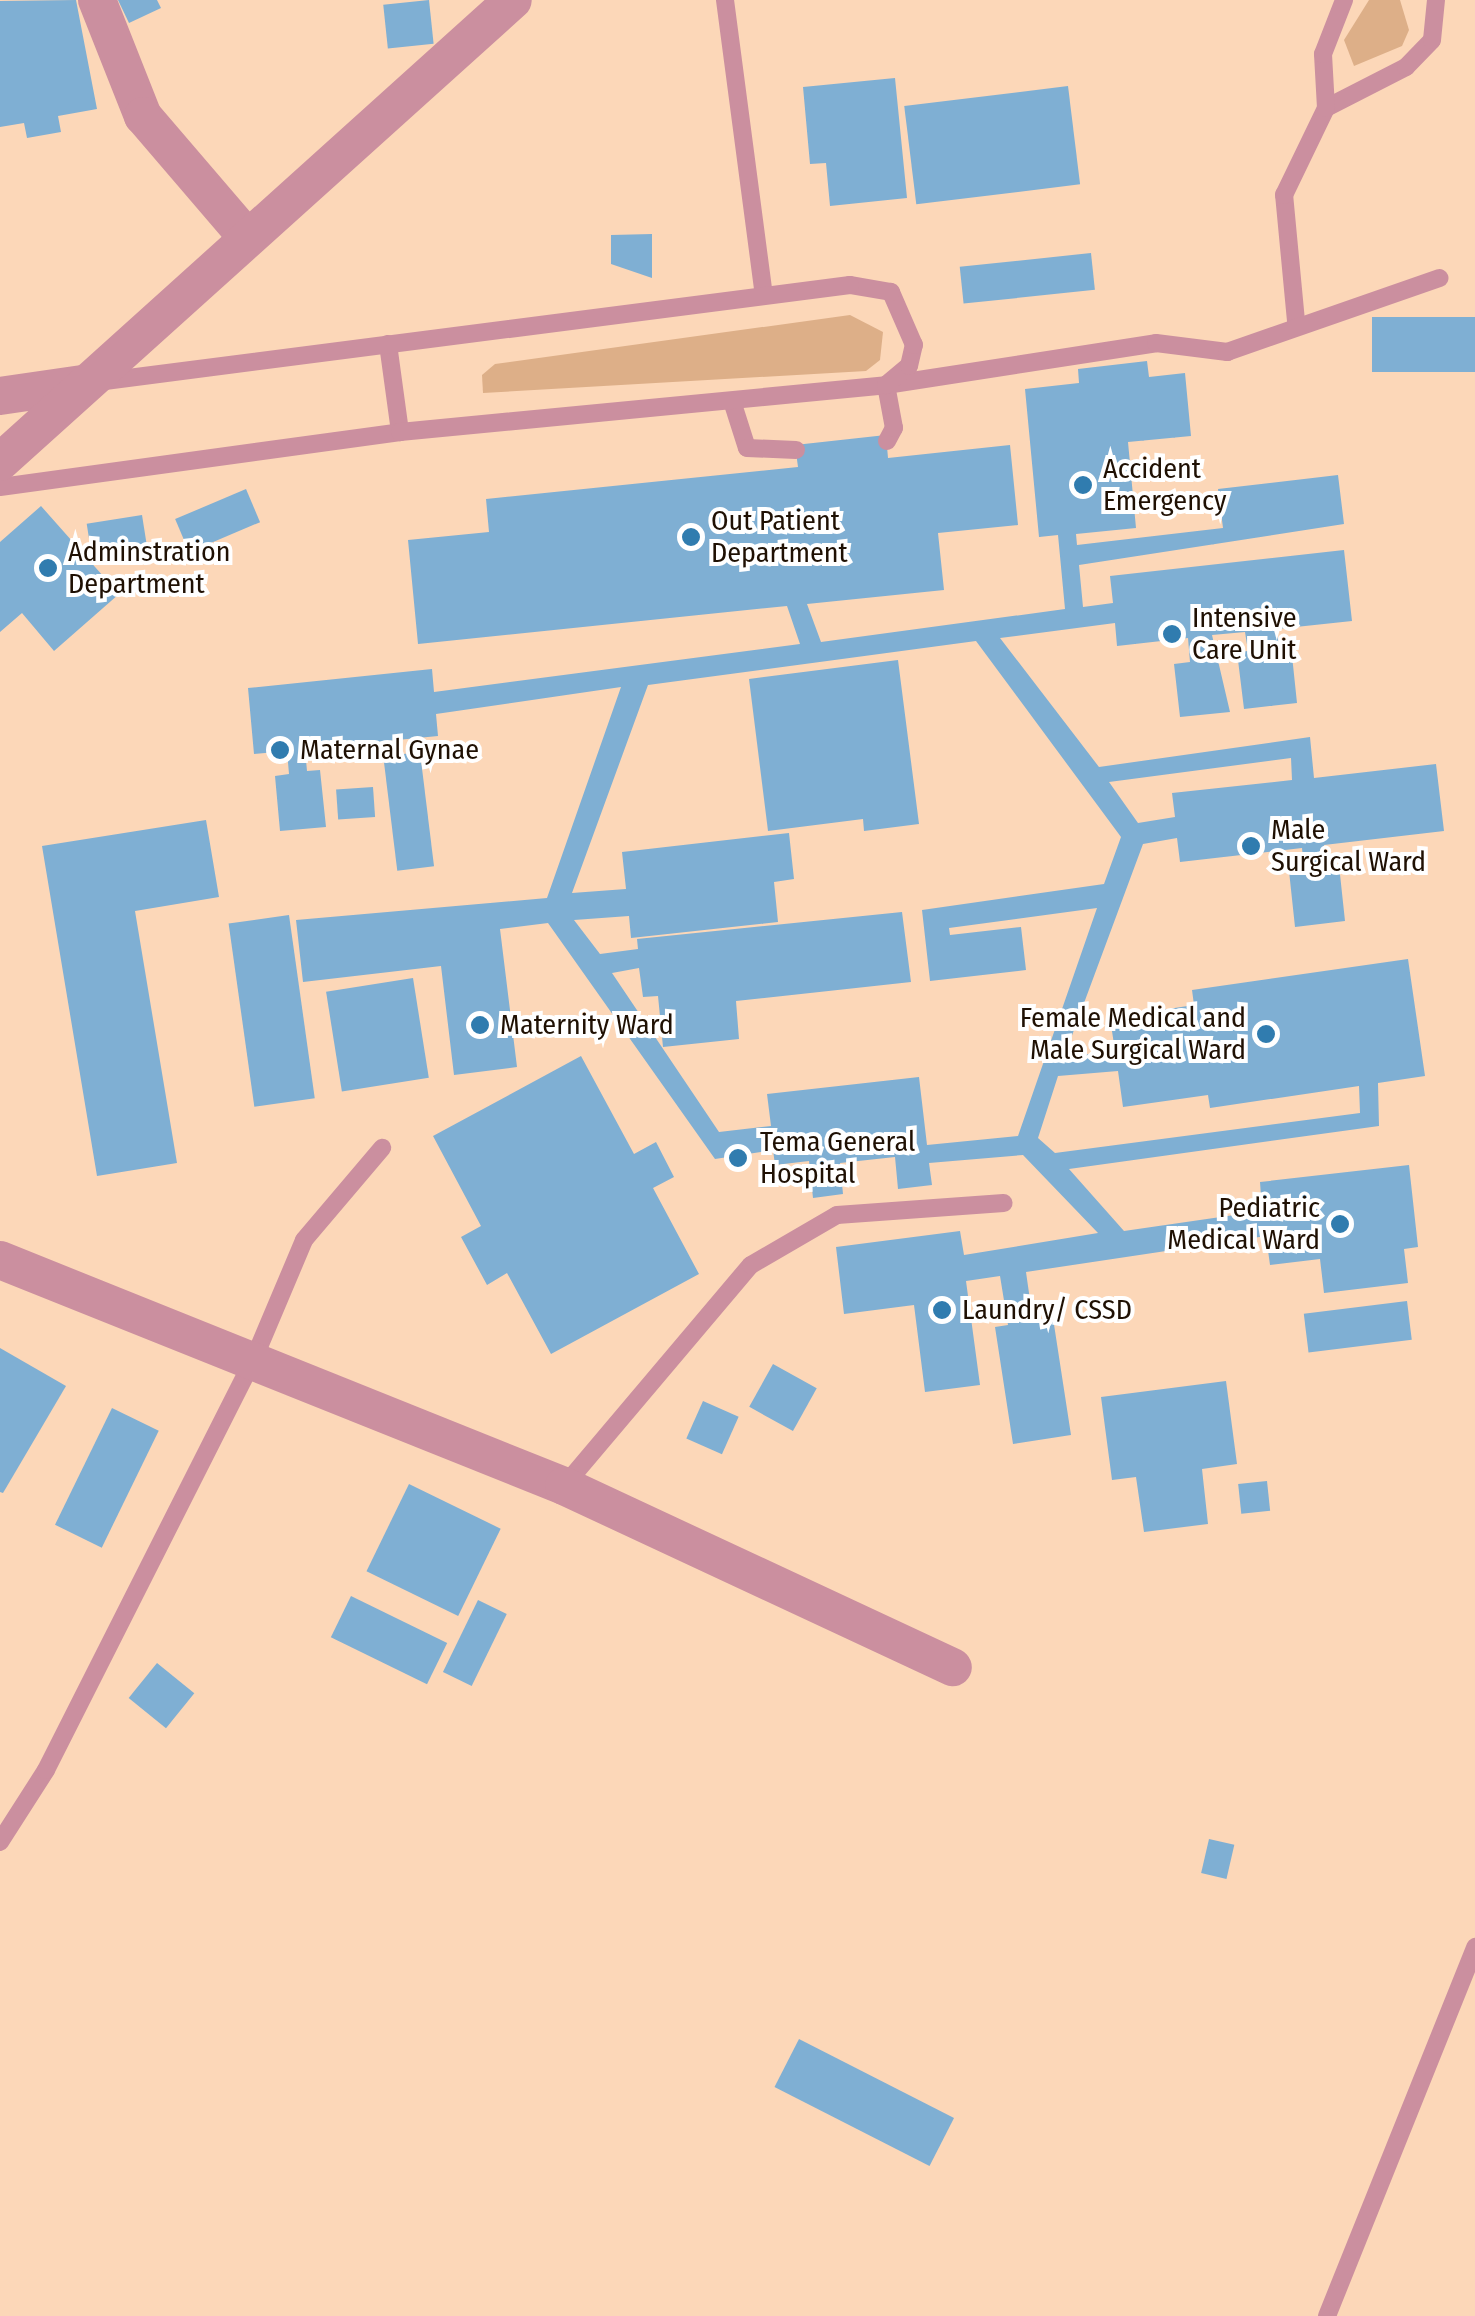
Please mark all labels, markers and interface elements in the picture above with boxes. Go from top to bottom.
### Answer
place label: Accident Emergency [1103,452,1226,518]
marker: Accident Emergency [1072,474,1094,496]
place label: Out Patient Department [711,504,848,570]
marker: Out Patient Department [680,526,702,548]
place label: Adminstration Department [68,535,231,601]
marker: Adminstration Department [37,557,59,579]
place label: Intensive Care Unit [1192,601,1297,667]
marker: Intensive Care Unit [1161,623,1183,645]
place label: Maternal Gynae [300,733,479,767]
marker: Maternal Gynae [269,739,291,761]
place label: Male Surgical Ward [1271,813,1426,879]
marker: Male Surgical Ward [1240,835,1262,857]
place label: Female Medical and Male Surgical Ward [1020,1001,1246,1067]
place label: Maternity Ward [500,1008,674,1042]
marker: Maternity Ward [469,1014,491,1036]
marker: Female Medical and Male Surgical Ward [1255,1023,1277,1045]
place label: Tema General Hospital [760,1125,915,1191]
marker: Tema General Hospital [725,1145,751,1171]
place label: Pediatric Medical Ward [1167,1191,1320,1257]
marker: Pediatric Medical Ward [1329,1213,1351,1235]
place label: Laundry/ CSSD [962,1293,1132,1327]
marker: Laundry/ CSSD [931,1299,953,1321]

